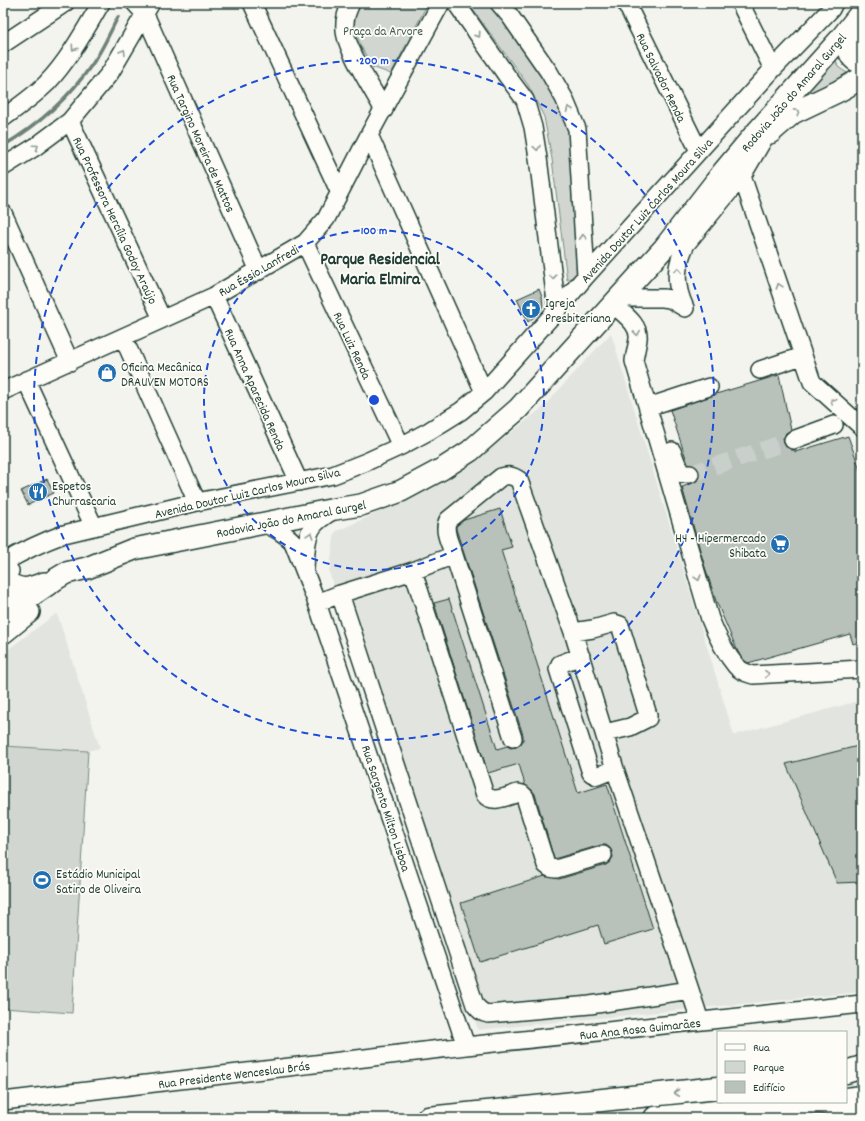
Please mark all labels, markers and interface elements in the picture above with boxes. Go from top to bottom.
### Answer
park label: Praça da Arvore [343,23,423,42]
street label: Rua Salvador Renda [630,30,690,127]
street label: Rodovia João do Amaral Gurgel [738,30,852,157]
one-way arrow [473,31,481,38]
one-way arrow [72,44,79,51]
one-way arrow [118,49,125,56]
text: 200 m [359,53,389,70]
street label: Rua Targino Moreira de Mattos [161,72,239,216]
one-way arrow [565,105,573,112]
one-way arrow [793,110,800,117]
street label: Rua Professora Hercília Godoy Araújo [66,134,161,308]
street label: Avenida Doutor Luiz Carlos Moura Silva [577,134,719,289]
one-way arrow [32,144,39,152]
one-way arrow [532,145,540,152]
text: 100 m [361,223,387,240]
one-way arrow [579,234,588,240]
street label: Rua Éssio Lanfredi [216,241,304,303]
district label: Parque Residencial Maria Elmira [320,249,441,293]
one-way arrow [673,267,682,273]
one-way arrow [548,274,557,280]
one-way arrow [775,282,784,289]
place label: Igreja Presbiteriana [545,295,612,329]
church icon: Igreja Presbiteriana [520,298,542,320]
street label: Rua Luiz Renda [327,309,375,384]
street label: Rua Anna Aparecida Renda [218,326,290,455]
one-way arrow [632,330,641,337]
place label: Oficina Mecânica DRAUVEN MOTORS [121,359,209,393]
shop icon: Oficina Mecânica DRAUVEN MOTORS [96,362,118,384]
centre of rings [367,393,381,407]
one-way arrow [830,399,837,406]
street label: Avenida Doutor Luiz Carlos Moura Silva [153,464,343,525]
place label: Espetos Churrascaria [52,478,117,512]
restaurant icon: Espetos Churrascaria [27,481,49,503]
street label: Rodovia João do Amaral Gurgel [215,497,368,544]
place label: H4 - Hipermercado Shibata [675,530,767,564]
one-way arrow [305,531,314,538]
supermarket icon: H4 - Hipermercado Shibata [769,533,791,555]
one-way arrow [693,575,702,582]
one-way arrow [764,670,770,678]
street label: Rua Sargento Milton Lisboa [355,743,414,875]
place label: Estádio Municipal Satiro de Oliveira [56,866,142,900]
sports icon: Estádio Municipal Satiro de Oliveira [31,869,53,891]
street label: Rua Ana Rosa Guimarães [579,1015,702,1046]
legend [717,1031,847,1103]
text: Rua [753,1040,770,1057]
street label: Rua Presidente Wenceslau Brás [157,1058,311,1095]
text: Parque [753,1060,784,1077]
text: Edifício [753,1080,785,1097]
one-way arrow [674,1088,680,1097]

